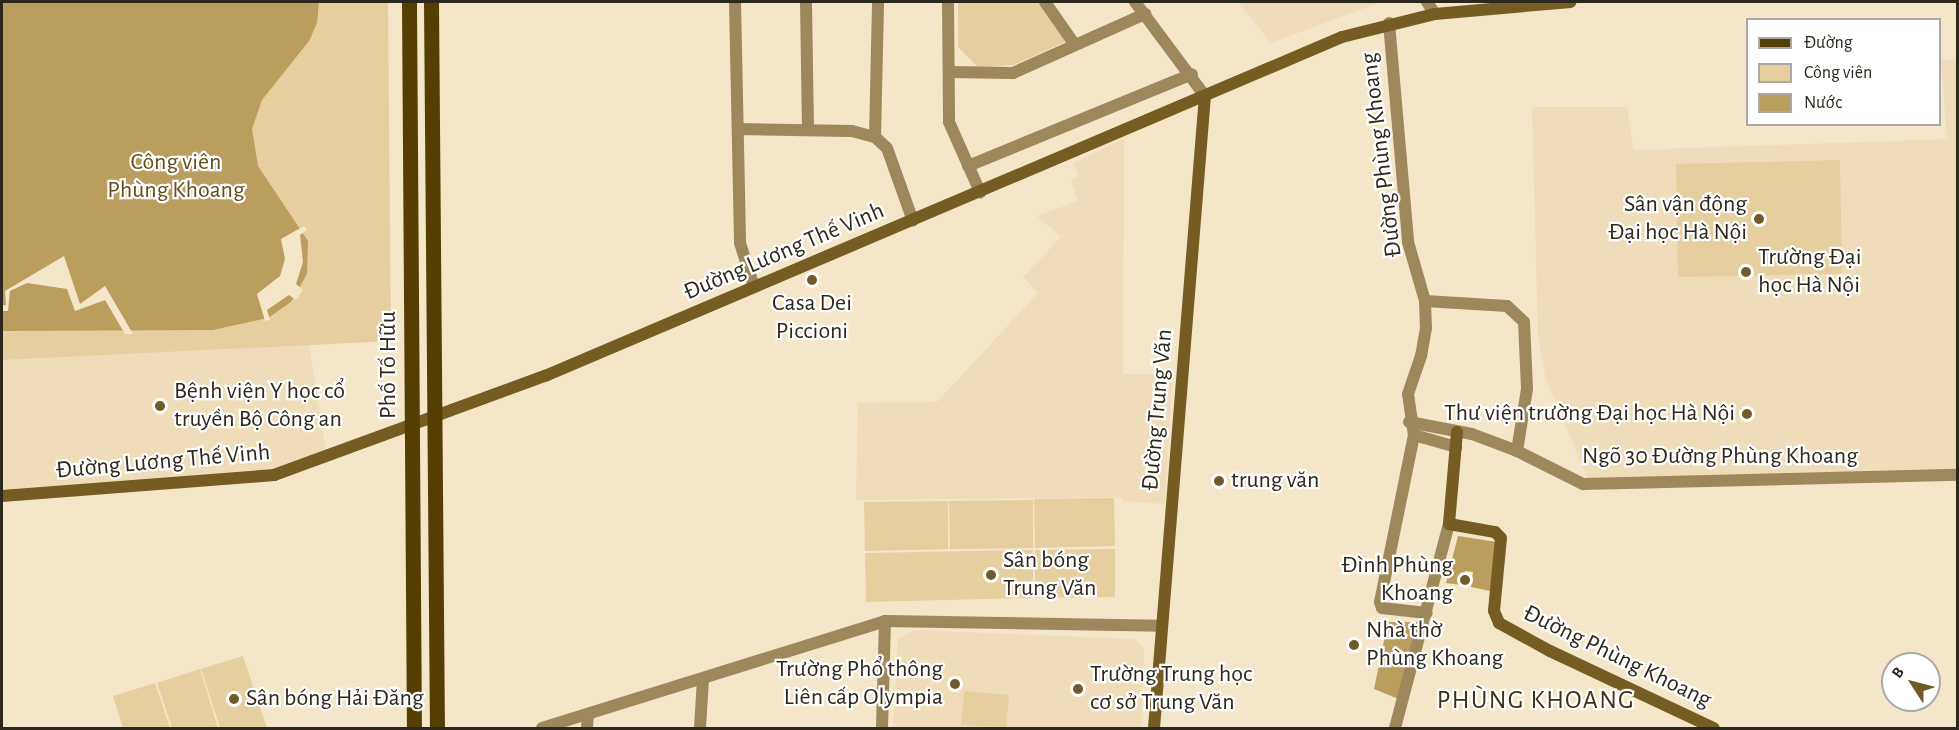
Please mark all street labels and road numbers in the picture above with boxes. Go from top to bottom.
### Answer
street label: Đường Phùng Khoang [1355,51,1409,259]
street label: Đường Lương Thế Vinh [679,197,889,307]
street label: Phố Tố Hữu [375,311,403,419]
street label: Đường Trung Văn [1137,328,1179,492]
street label: Đường Lương Thế Vinh [55,438,271,486]
street label: Ngõ 30 Đường Phùng Khoang [1582,443,1858,471]
street label: Đường Phùng Khoang [1518,599,1716,715]

